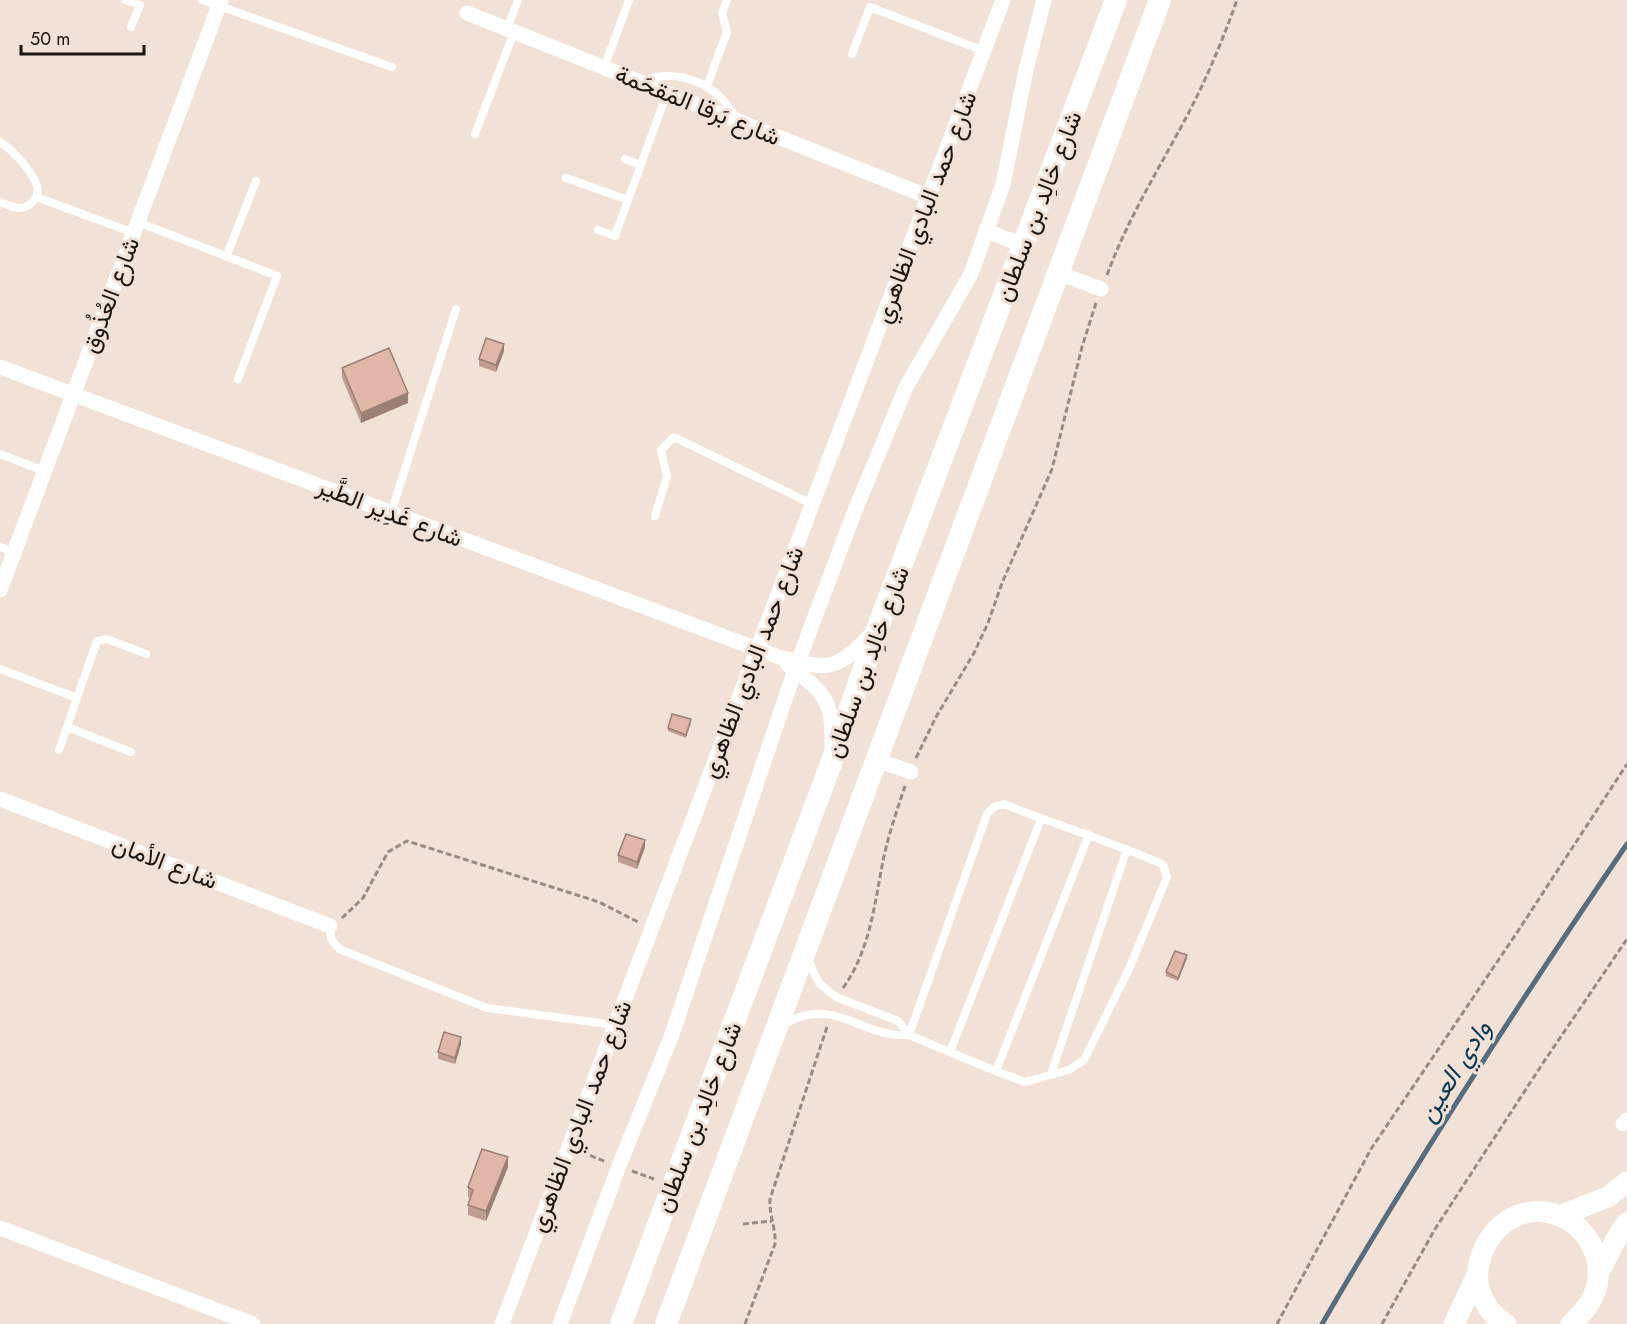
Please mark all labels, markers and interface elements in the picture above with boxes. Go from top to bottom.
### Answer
scale bar [21,18,144,56]
text: 50 m [30,26,70,52]
street label: شارع بَرقا المَقحَمة [610,56,786,154]
street label: شارع حمد البادي الظاهري [865,86,987,329]
street label: شارع خالِد بن سلطان [986,106,1090,306]
street label: شارع العُذُوق [72,232,148,358]
street label: شارع غَدِير الطَّير [311,468,468,556]
street label: شارع حمد البادي الظاهري [692,541,814,784]
street label: شارع خالِد بن سلطان [816,561,918,763]
street label: شارع الأمان [107,826,223,898]
street label: شارع حمد البادي الظاهري [520,995,642,1238]
water label: وادي العين [1408,1012,1502,1130]
street label: شارع خالِد بن سلطان [646,1017,750,1217]

